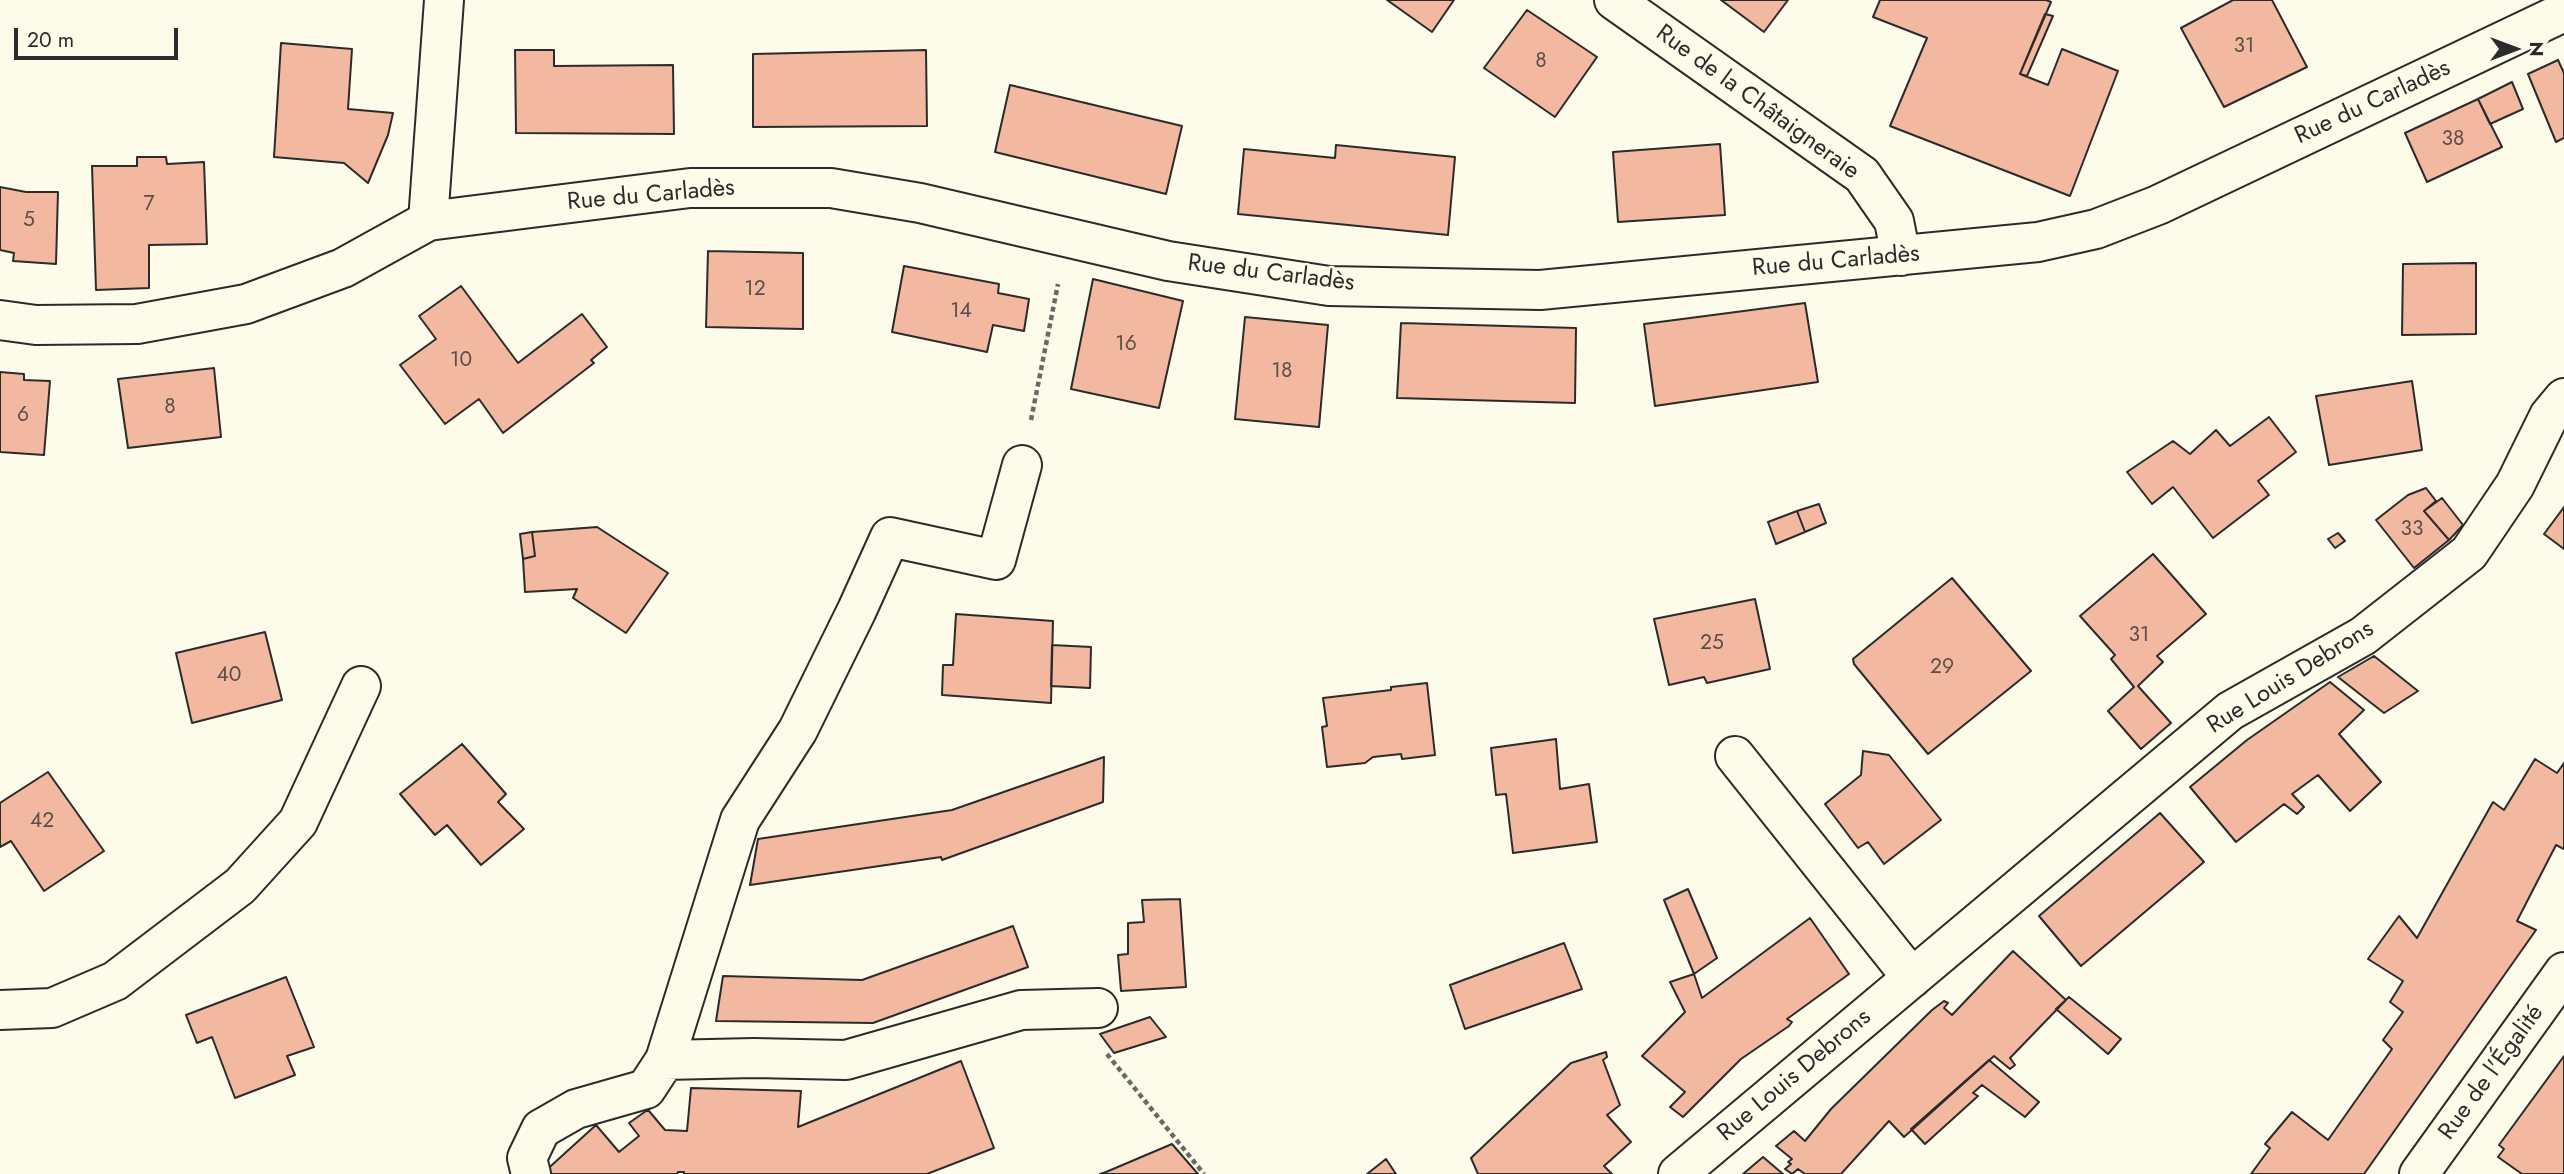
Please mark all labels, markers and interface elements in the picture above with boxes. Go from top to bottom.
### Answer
scale bar [18,14,182,58]
north arrow [2480,14,2550,84]
street label: Rue de la Châtaigneraie [1650,20,1864,186]
text: 20 m [27,25,74,55]
house number: 31 [2234,34,2254,60]
text: N [2523,41,2550,57]
house number: 8 [1535,49,1547,75]
street label: Rue du Carladès [2291,54,2455,152]
house number: 38 [2442,127,2464,153]
street label: Rue du Carladès [566,174,736,218]
house number: 7 [143,192,155,218]
house number: 5 [23,208,35,234]
street label: Rue du Carladès [1751,240,1921,284]
street label: Rue du Carladès [1186,249,1356,299]
house number: 12 [744,277,766,303]
house number: 14 [950,299,972,325]
house number: 16 [1115,332,1137,358]
house number: 10 [450,348,472,374]
house number: 18 [1272,359,1292,385]
house number: 8 [164,395,176,421]
house number: 6 [17,403,29,429]
house number: 33 [2401,517,2423,543]
street label: Rue Louis Debrons [2202,615,2380,741]
house number: 31 [2129,623,2149,649]
house number: 25 [1700,631,1724,657]
house number: 29 [1930,655,1954,681]
house number: 40 [217,663,241,689]
house number: 42 [30,809,54,835]
street label: Rue de l'Égalité [2433,1000,2551,1146]
street label: Rue Louis Debrons [1713,1004,1877,1148]

